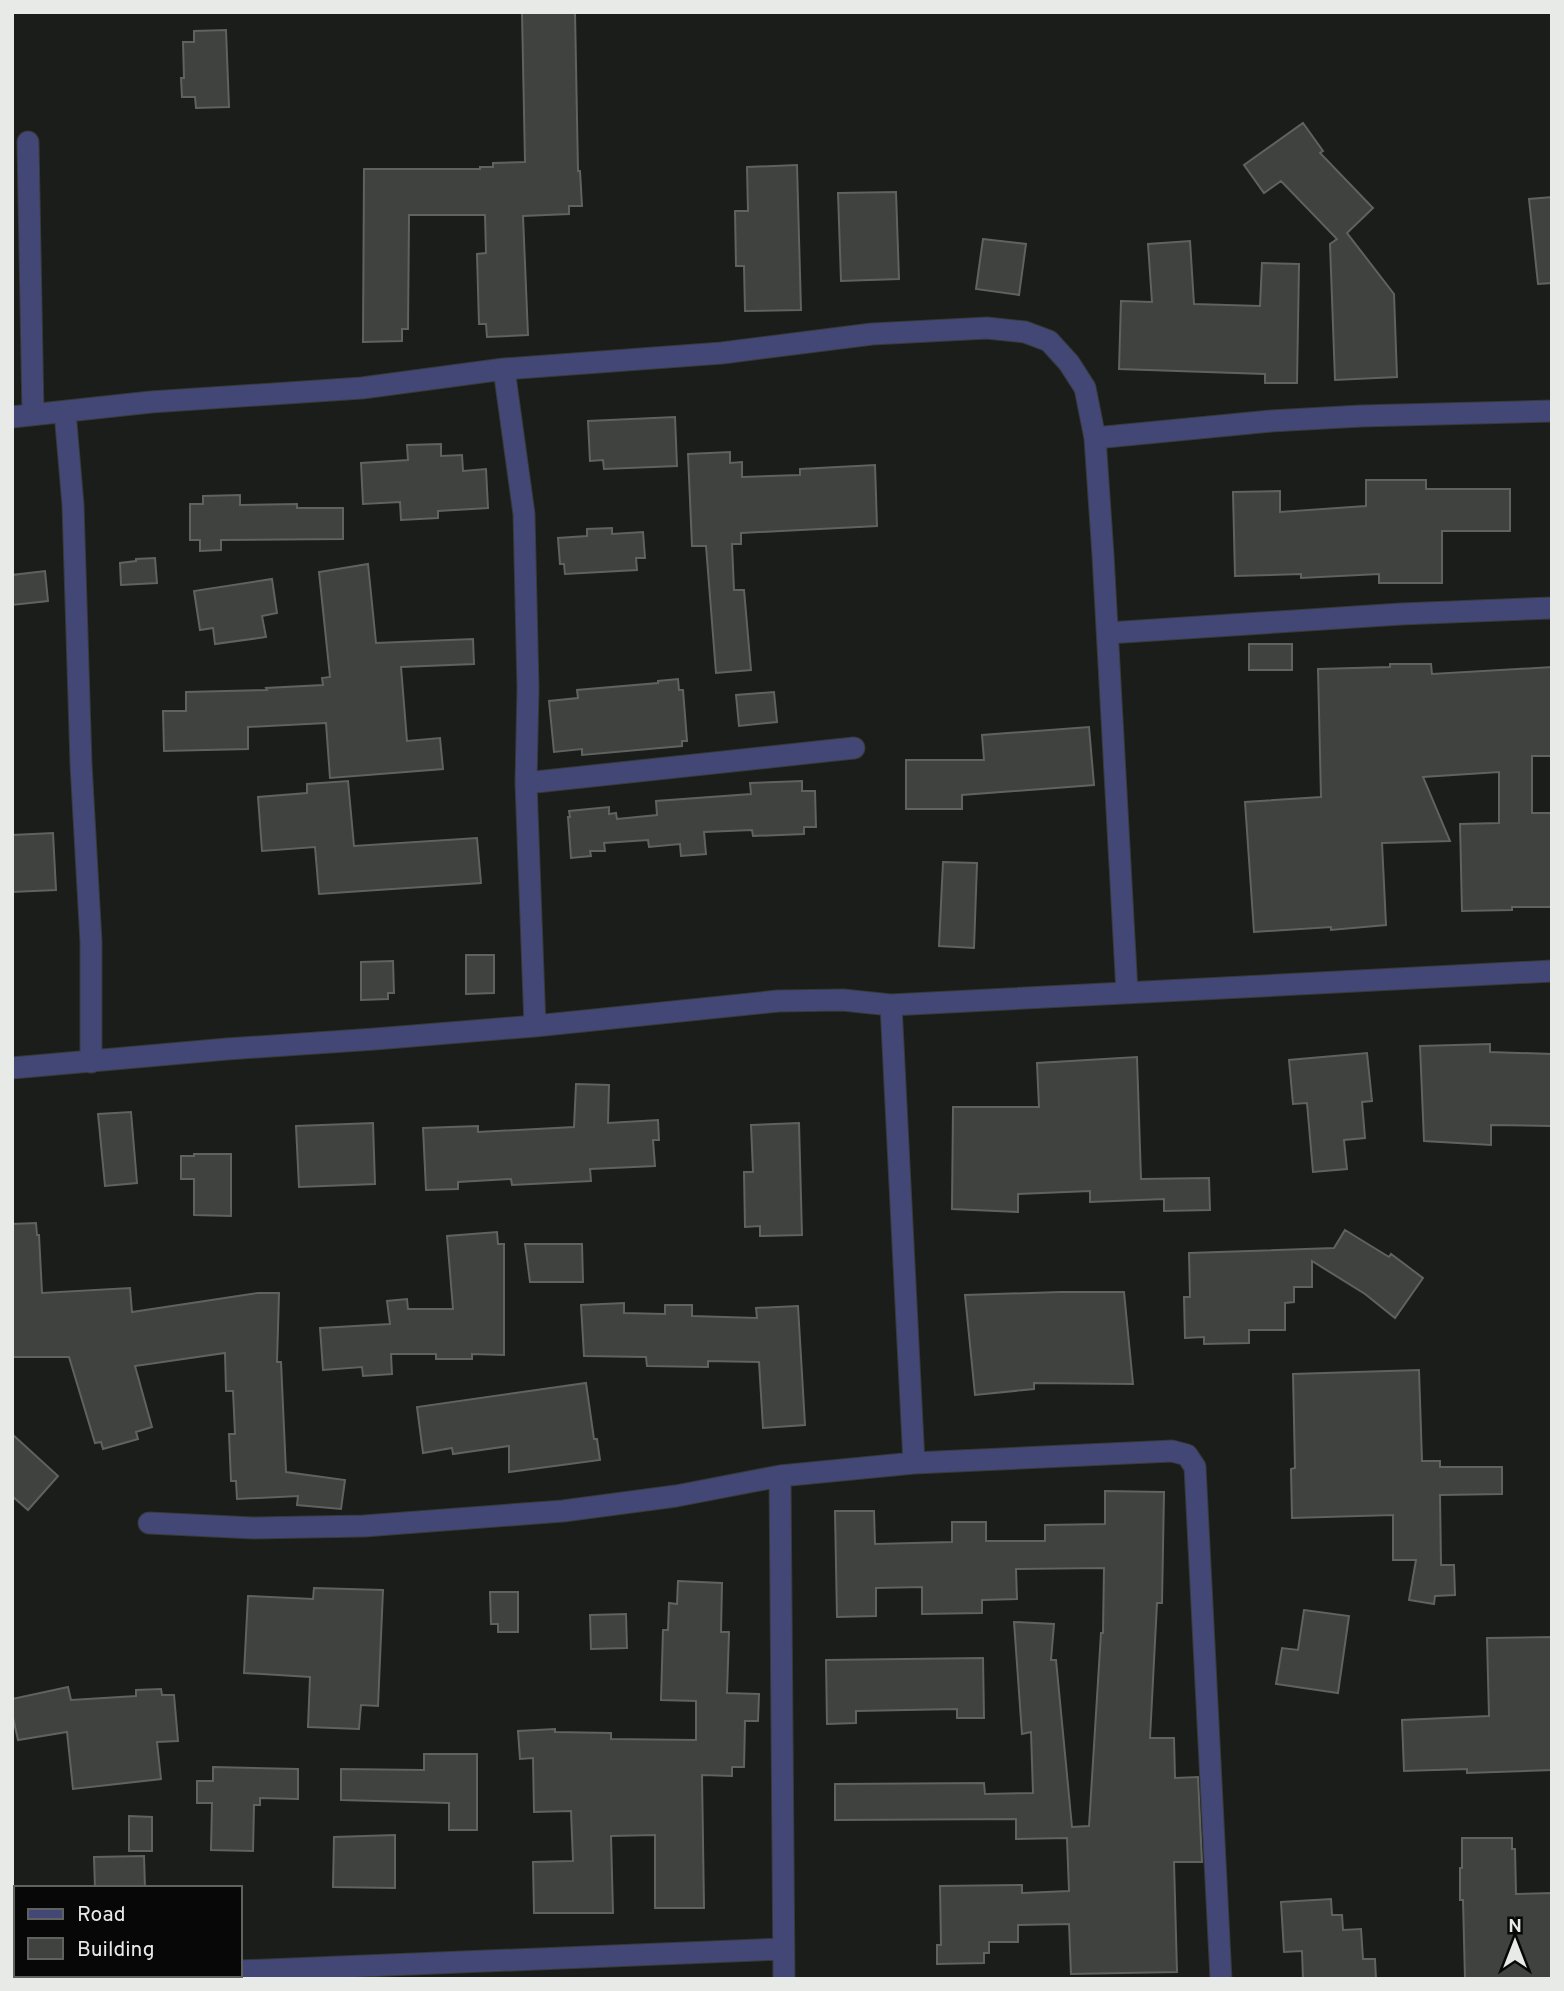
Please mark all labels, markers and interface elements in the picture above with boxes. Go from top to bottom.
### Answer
legend [14,1886,242,1977]
text: Road [77,1902,126,1929]
north arrow [1480,1907,1550,1977]
text: N [1508,1915,1522,1939]
text: Building [77,1937,155,1964]

